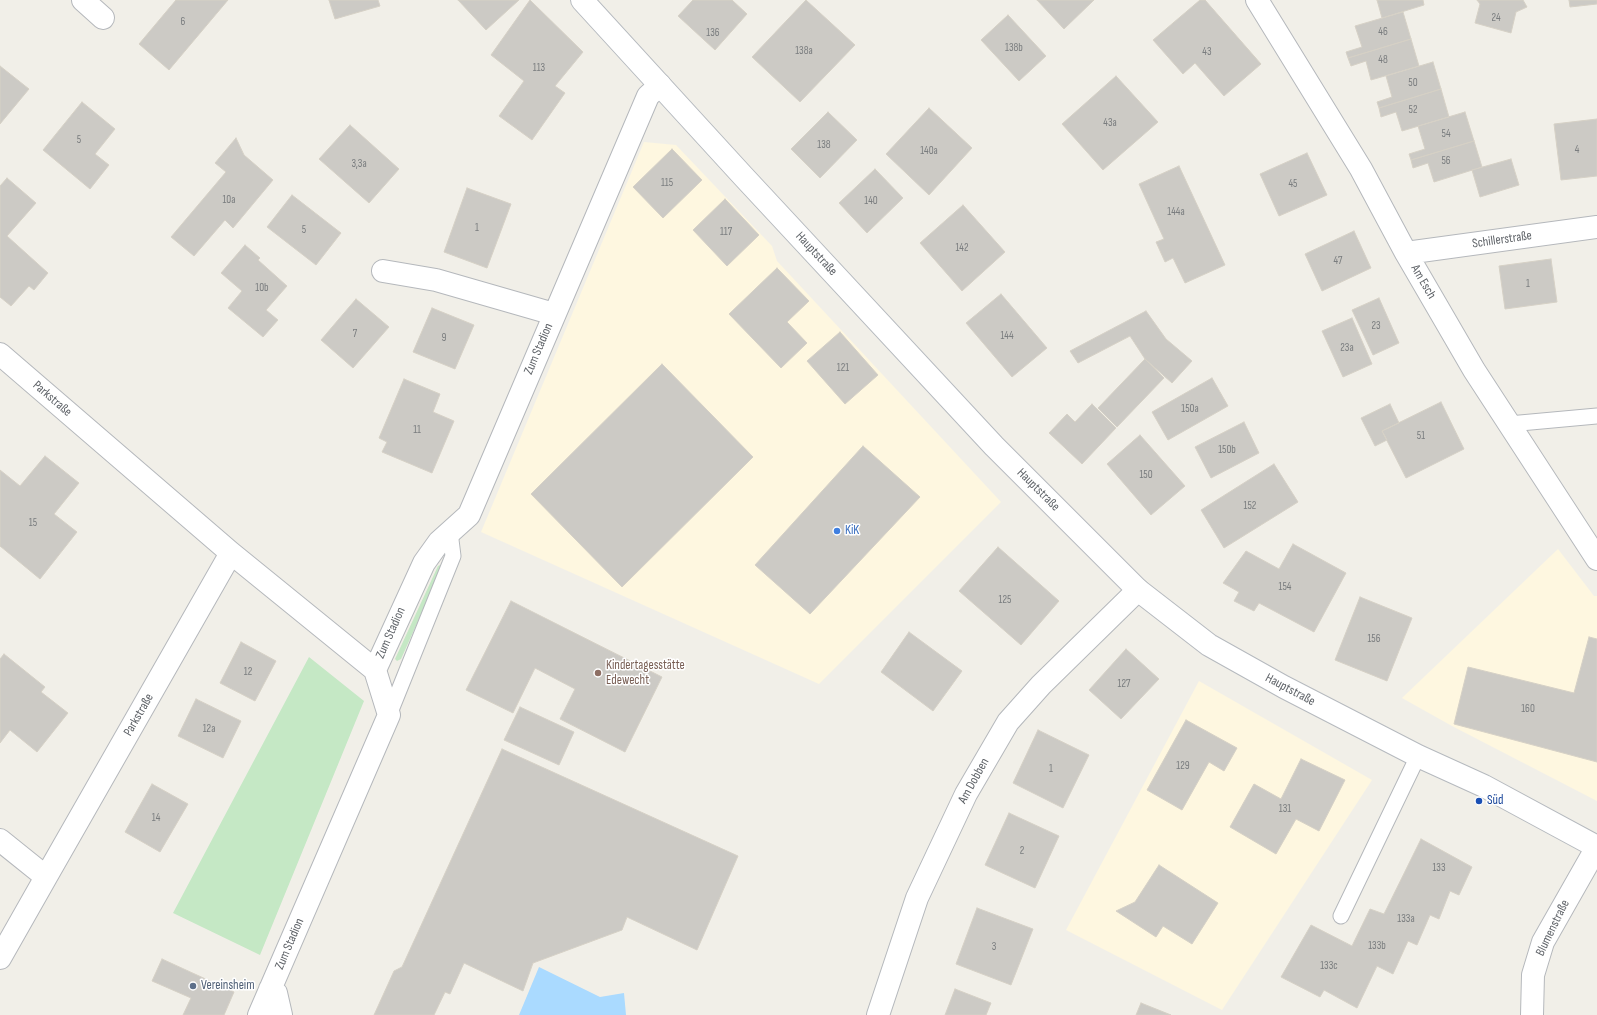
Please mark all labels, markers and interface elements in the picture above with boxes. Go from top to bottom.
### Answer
house number: 24 [1491,11,1501,25]
house number: 6 [181,15,185,29]
house number: 46 [1378,25,1388,39]
house number: 136 [706,26,720,40]
house number: 138b [1005,41,1023,55]
house number: 138a [795,44,813,58]
house number: 43 [1202,45,1212,59]
house number: 48 [1378,53,1388,67]
house number: 113 [533,61,545,75]
house number: 50 [1408,76,1418,90]
house number: 52 [1409,103,1417,117]
house number: 43a [1103,116,1117,130]
house number: 54 [1441,127,1451,141]
house number: 5 [77,133,81,147]
house number: 138 [817,138,831,152]
house number: 4 [1575,143,1579,157]
house number: 140a [920,144,938,158]
house number: 56 [1441,154,1451,168]
house number: 3,3a [351,157,367,171]
house number: 115 [661,176,673,190]
house number: 45 [1288,177,1298,191]
house number: 10a [223,193,235,207]
house number: 140 [864,194,878,208]
house number: 144a [1167,205,1185,219]
house number: 1 [475,221,479,235]
house number: 5 [302,223,306,237]
house number: 117 [720,225,732,239]
street label: Schillerstraße [1471,228,1533,252]
street label: Hauptstraße [792,229,840,279]
house number: 142 [955,241,969,255]
house number: 47 [1334,254,1342,268]
street label: Am Esch [1407,262,1439,302]
house number: 1 [1526,277,1530,291]
house number: 10b [255,281,269,295]
house number: 23 [1371,319,1381,333]
street label: Zum Stadion [521,321,557,377]
house number: 7 [353,327,357,341]
house number: 144 [1000,329,1014,343]
house number: 9 [442,331,446,345]
house number: 23a [1340,341,1354,355]
house number: 121 [837,361,849,375]
street label: Parkstraße [29,378,75,420]
house number: 150a [1181,402,1199,416]
house number: 11 [413,423,421,437]
house number: 51 [1417,429,1425,443]
house number: 150b [1218,443,1236,457]
street label: Hauptstraße [1013,465,1063,515]
house number: 150 [1139,468,1153,482]
house number: 152 [1244,499,1256,513]
house number: 15 [29,516,37,530]
place label: KiK [845,523,859,539]
marker: KiK [832,526,842,536]
house number: 154 [1279,580,1291,594]
house number: 125 [999,593,1011,607]
street label: Zum Stadion [373,605,409,661]
house number: 156 [1367,632,1381,646]
place label: Kindertagesstätte Edewecht [606,658,685,689]
house number: 12 [244,665,252,679]
marker: Kindertagesstätte Edewecht [593,668,603,678]
street label: Hauptstraße [1262,670,1318,710]
house number: 127 [1118,677,1130,691]
street label: Parkstraße [121,691,157,739]
house number: 160 [1521,702,1535,716]
house number: 12a [203,722,215,736]
street label: Am Dobben [955,756,993,806]
house number: 129 [1176,759,1190,773]
house number: 1 [1049,762,1053,776]
place label: Süd [1487,793,1503,809]
marker: Süd [1474,796,1484,806]
house number: 131 [1279,802,1291,816]
house number: 14 [152,811,160,825]
house number: 2 [1020,844,1024,858]
house number: 133 [1432,861,1446,875]
street label: Blumenstraße [1533,897,1573,959]
house number: 133a [1397,912,1415,926]
street label: Zum Stadion [272,916,308,972]
house number: 133b [1368,939,1386,953]
house number: 3 [992,940,996,954]
house number: 133c [1320,959,1338,973]
place label: Vereinsheim [201,978,255,994]
marker: Vereinsheim [188,981,198,991]

